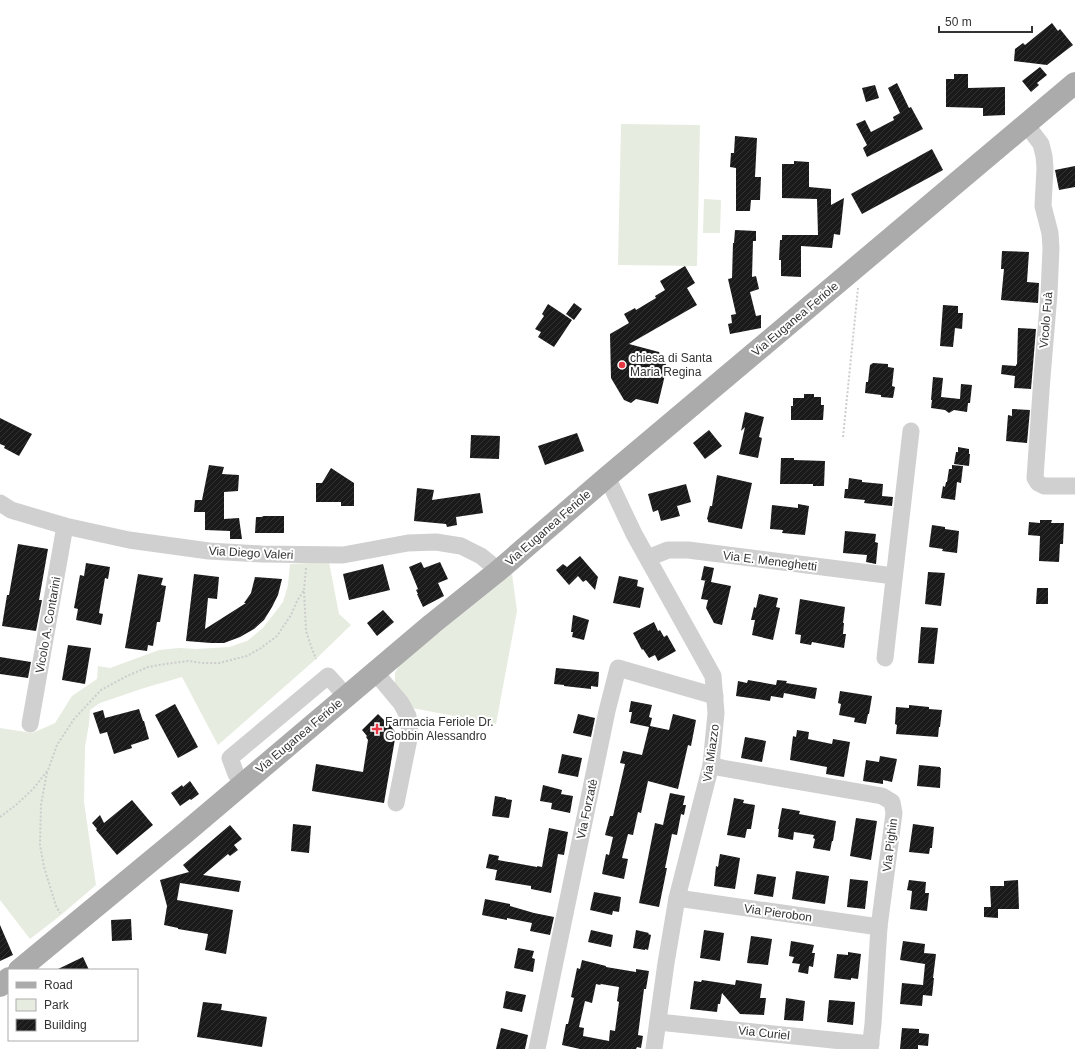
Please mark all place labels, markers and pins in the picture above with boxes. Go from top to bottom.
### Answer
place label: chiesa di Santa Maria Regina [630,351,712,379]
marker: chiesa di Santa Maria Regina [617,360,627,370]
place label: Farmacia Feriole Dr. Gobbin Alessandro [385,715,494,743]
marker: Farmacia Feriole Dr. Gobbin Alessandro [372,724,382,734]

